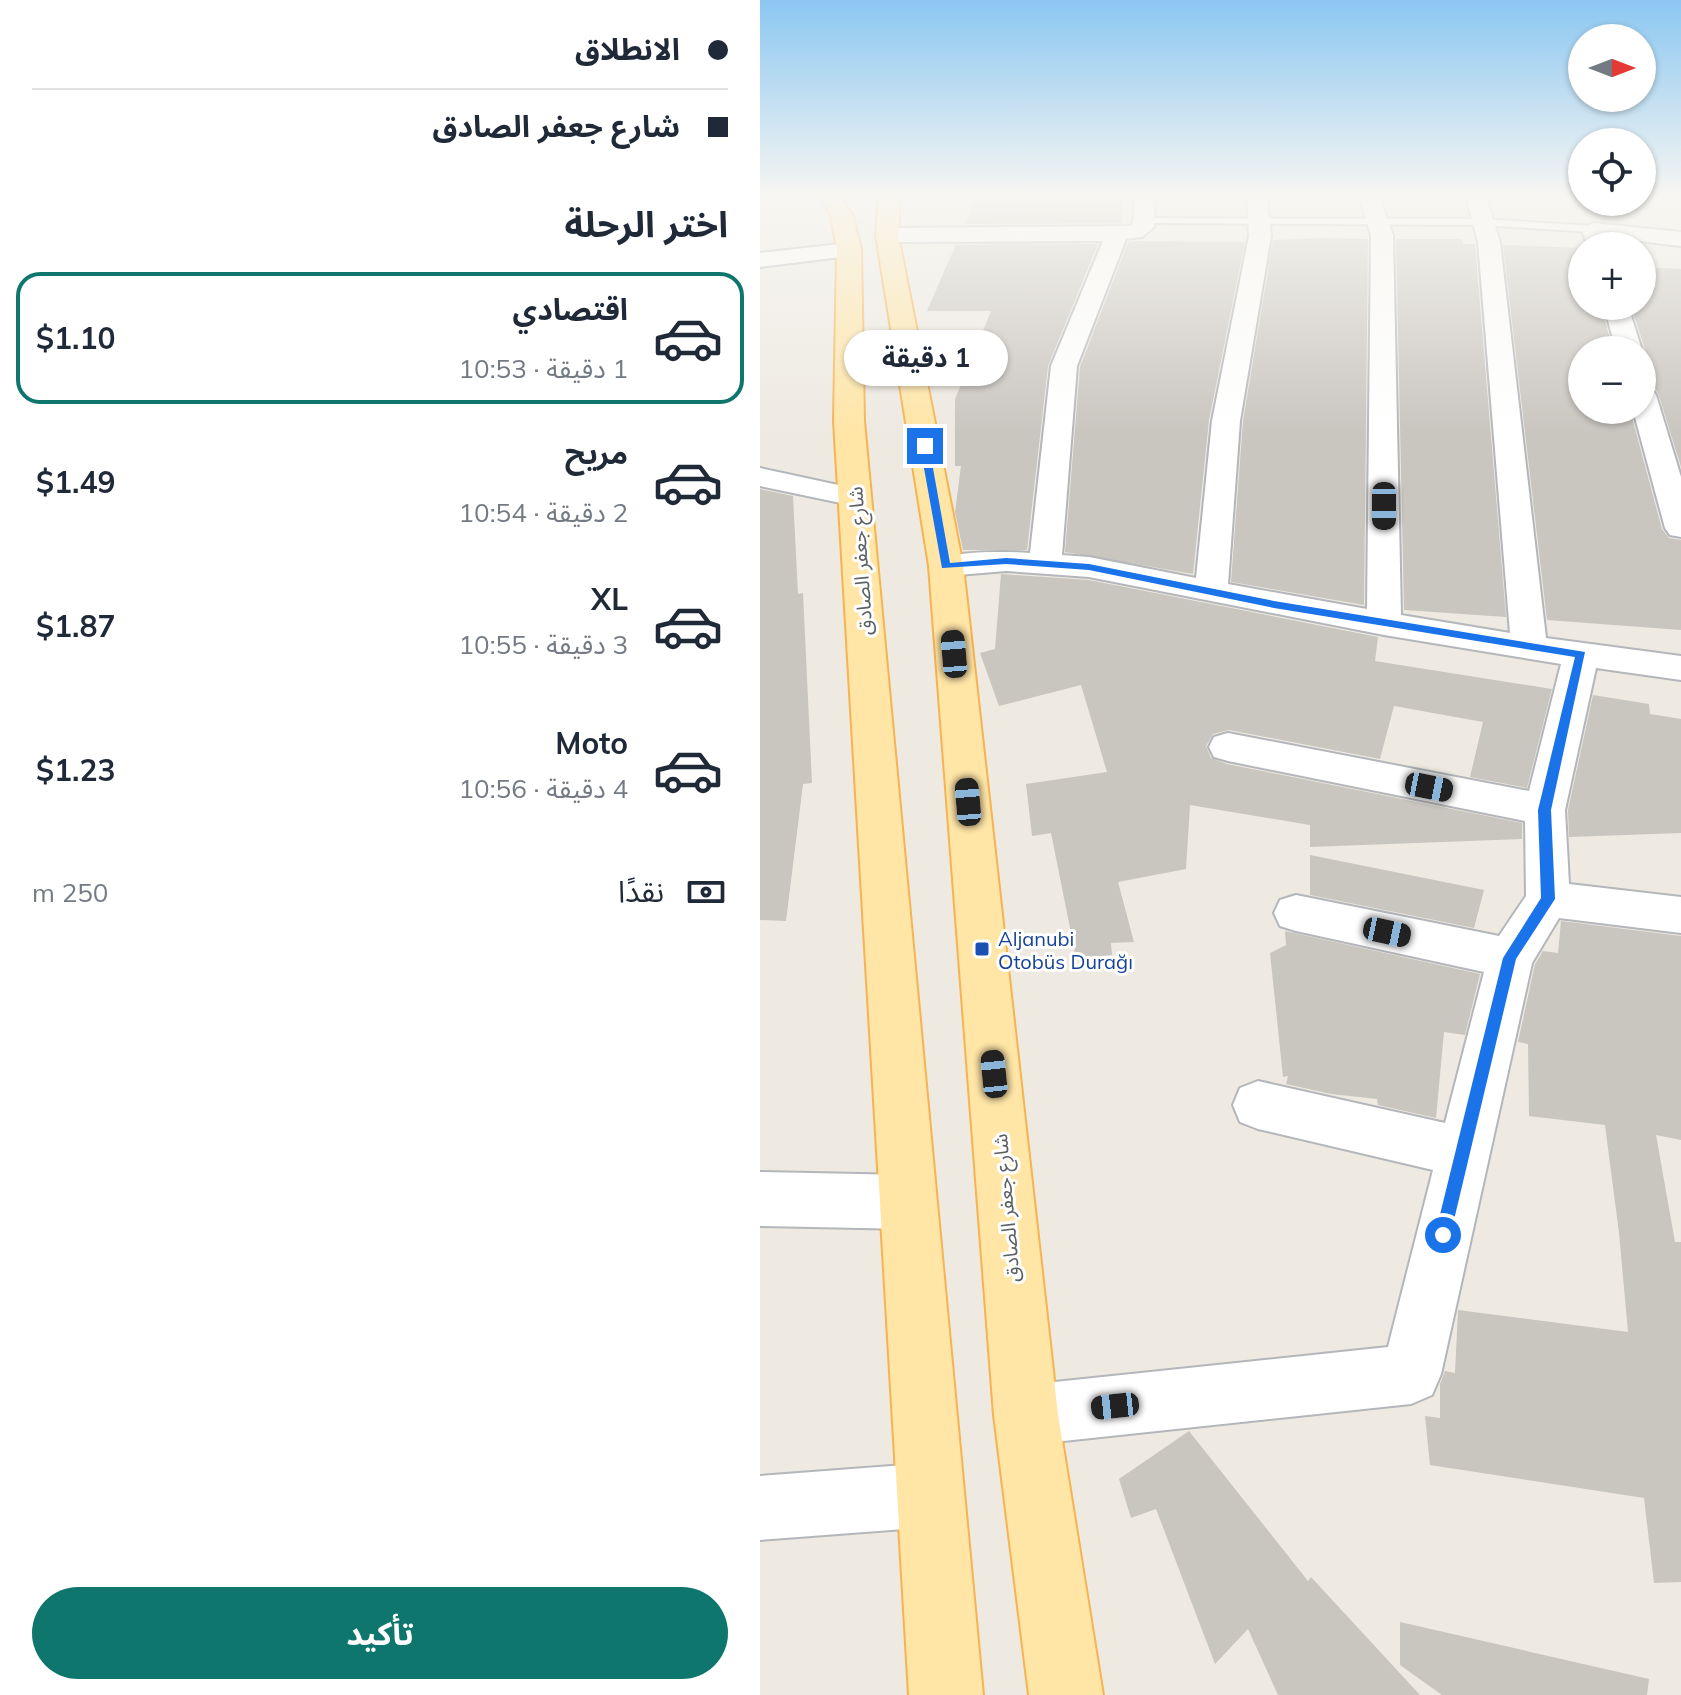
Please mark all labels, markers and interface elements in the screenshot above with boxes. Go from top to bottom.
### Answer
north arrow [1568,24,1656,112]
map controls [1568,24,1656,424]
text: الانطلاق [575,30,680,68]
text: شارع جعفر الصادق [433,107,680,145]
button: locate [1568,128,1656,216]
text: اختر الرحلة [564,201,728,246]
button: + [1568,232,1656,320]
text: اقتصادي [513,290,628,328]
icon: car [652,302,724,374]
text: $1.10 [36,319,115,357]
callout: 1 دقيقة [843,330,1007,386]
button: − [1568,336,1656,424]
text: 1 دقيقة [882,341,970,374]
text: 1 دقيقة · 10:53 [458,352,628,385]
route end [907,428,943,464]
text: مريح [565,434,628,472]
icon: car [652,446,724,518]
text: $1.49 [36,463,115,501]
car [1372,482,1396,530]
street label: شارع جعفر الصادق [842,485,881,636]
text: 2 دقيقة · 10:54 [458,496,628,529]
text: XL [591,580,628,618]
icon: car [652,590,724,662]
text: $1.87 [36,607,115,645]
text: 3 دقيقة · 10:55 [458,628,628,661]
car [940,629,968,679]
text: Moto [555,724,628,762]
icon: car [652,734,724,806]
text: $1.23 [36,751,115,789]
car [1403,771,1455,803]
text: 4 دقيقة · 10:56 [458,772,628,805]
car [954,777,982,827]
icon: cash [684,870,728,914]
text: نقدًا [618,872,664,910]
text: 250 m [32,876,108,909]
car [1361,915,1413,949]
place label: Aljanubi Otobüs Durağı [998,926,1133,974]
marker: Aljanubi Otobüs Durağı [973,940,991,958]
car [980,1049,1008,1099]
street label: شارع جعفر الصادق [987,1132,1028,1283]
route start [1425,1217,1461,1253]
car [1090,1392,1140,1420]
button: تأكيد [32,1587,728,1679]

